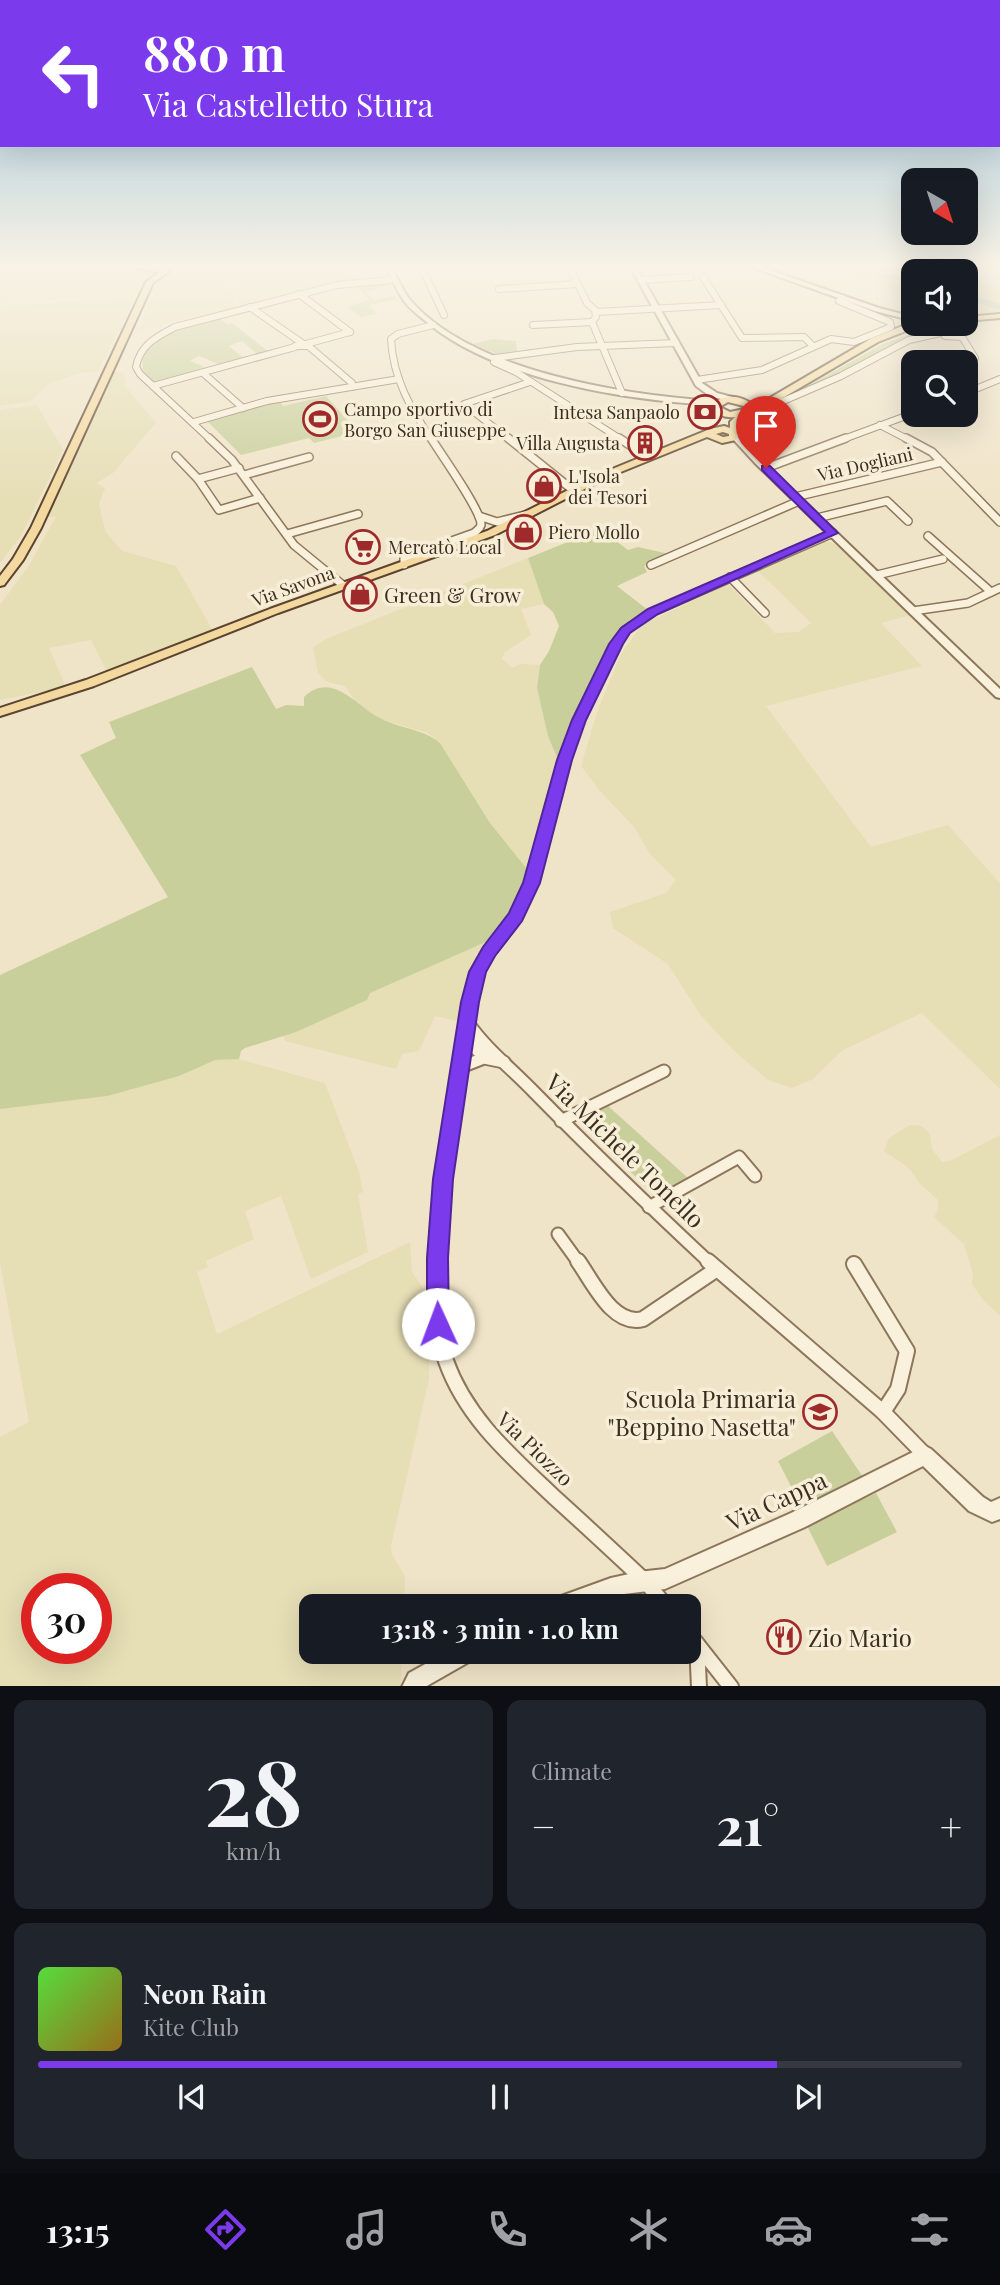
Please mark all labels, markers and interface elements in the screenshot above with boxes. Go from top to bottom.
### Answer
text: 880 m [143,19,285,84]
icon: left [28,28,119,119]
text: Via Castelletto Stura [143,82,433,125]
north arrow [901,168,978,245]
map controls [901,168,978,427]
button: sound [901,259,978,336]
button: search [901,350,978,427]
bank icon: Intesa Sanpaolo [686,393,724,431]
pin [736,396,796,468]
place label: Campo sportivo di Borgo San Giuseppe [344,397,506,442]
sports icon: Campo sportivo di Borgo San Giuseppe [301,400,339,438]
place label: Intesa Sanpaolo [553,400,680,424]
icon: arrive [747,407,785,445]
building icon: Villa Augusta [626,424,664,462]
place label: Villa Augusta [515,431,620,455]
street label: Via Dogliani [814,441,915,487]
place label: L'Isola dei Tesori [568,464,648,509]
shop icon: L'Isola dei Tesori [525,467,563,505]
shop icon: Piero Mollo [505,513,543,551]
place label: Piero Mollo [548,520,640,544]
supermarket icon: Mercatò Local [344,528,382,566]
place label: Mercatò Local [388,535,502,559]
street label: Via Savona [247,560,338,612]
shop icon: Green & Grow [341,575,379,613]
place label: Green & Grow [384,580,522,608]
street label: Via Michele Tonello [539,1065,712,1234]
position arrow [401,1287,475,1361]
place label: Scuola Primaria "Beppino Nasetta" [608,1382,796,1442]
school or university icon: Scuola Primaria "Beppino Nasetta" [801,1393,839,1431]
street label: Via Piozzo [491,1404,580,1491]
street label: Via Cappa [720,1463,831,1538]
speed limit sign: 30 [21,1573,112,1664]
text: 13:18 · 3 min · 1.0 km [381,1611,619,1646]
restaurant icon: Zio Mario [765,1618,803,1656]
place label: Zio Mario [808,1621,912,1653]
text: 28 [204,1729,303,1850]
text: Climate [531,1755,612,1786]
text: 21° [716,1790,779,1859]
text: − [531,1800,556,1851]
text: + [940,1800,962,1851]
text: km/h [226,1835,281,1866]
text: Neon Rain [143,1976,267,2011]
text: Kite Club [143,2011,239,2042]
icon: previous [173,2078,211,2116]
icon: pause [481,2078,519,2116]
icon: next [789,2078,827,2116]
icon: directions [201,2205,250,2254]
icon: music [342,2205,391,2254]
icon: phone [483,2205,532,2254]
icon: climate [624,2205,673,2254]
icon: car [764,2205,813,2254]
icon: filters [905,2205,954,2254]
text: 13:15 [46,2208,109,2251]

